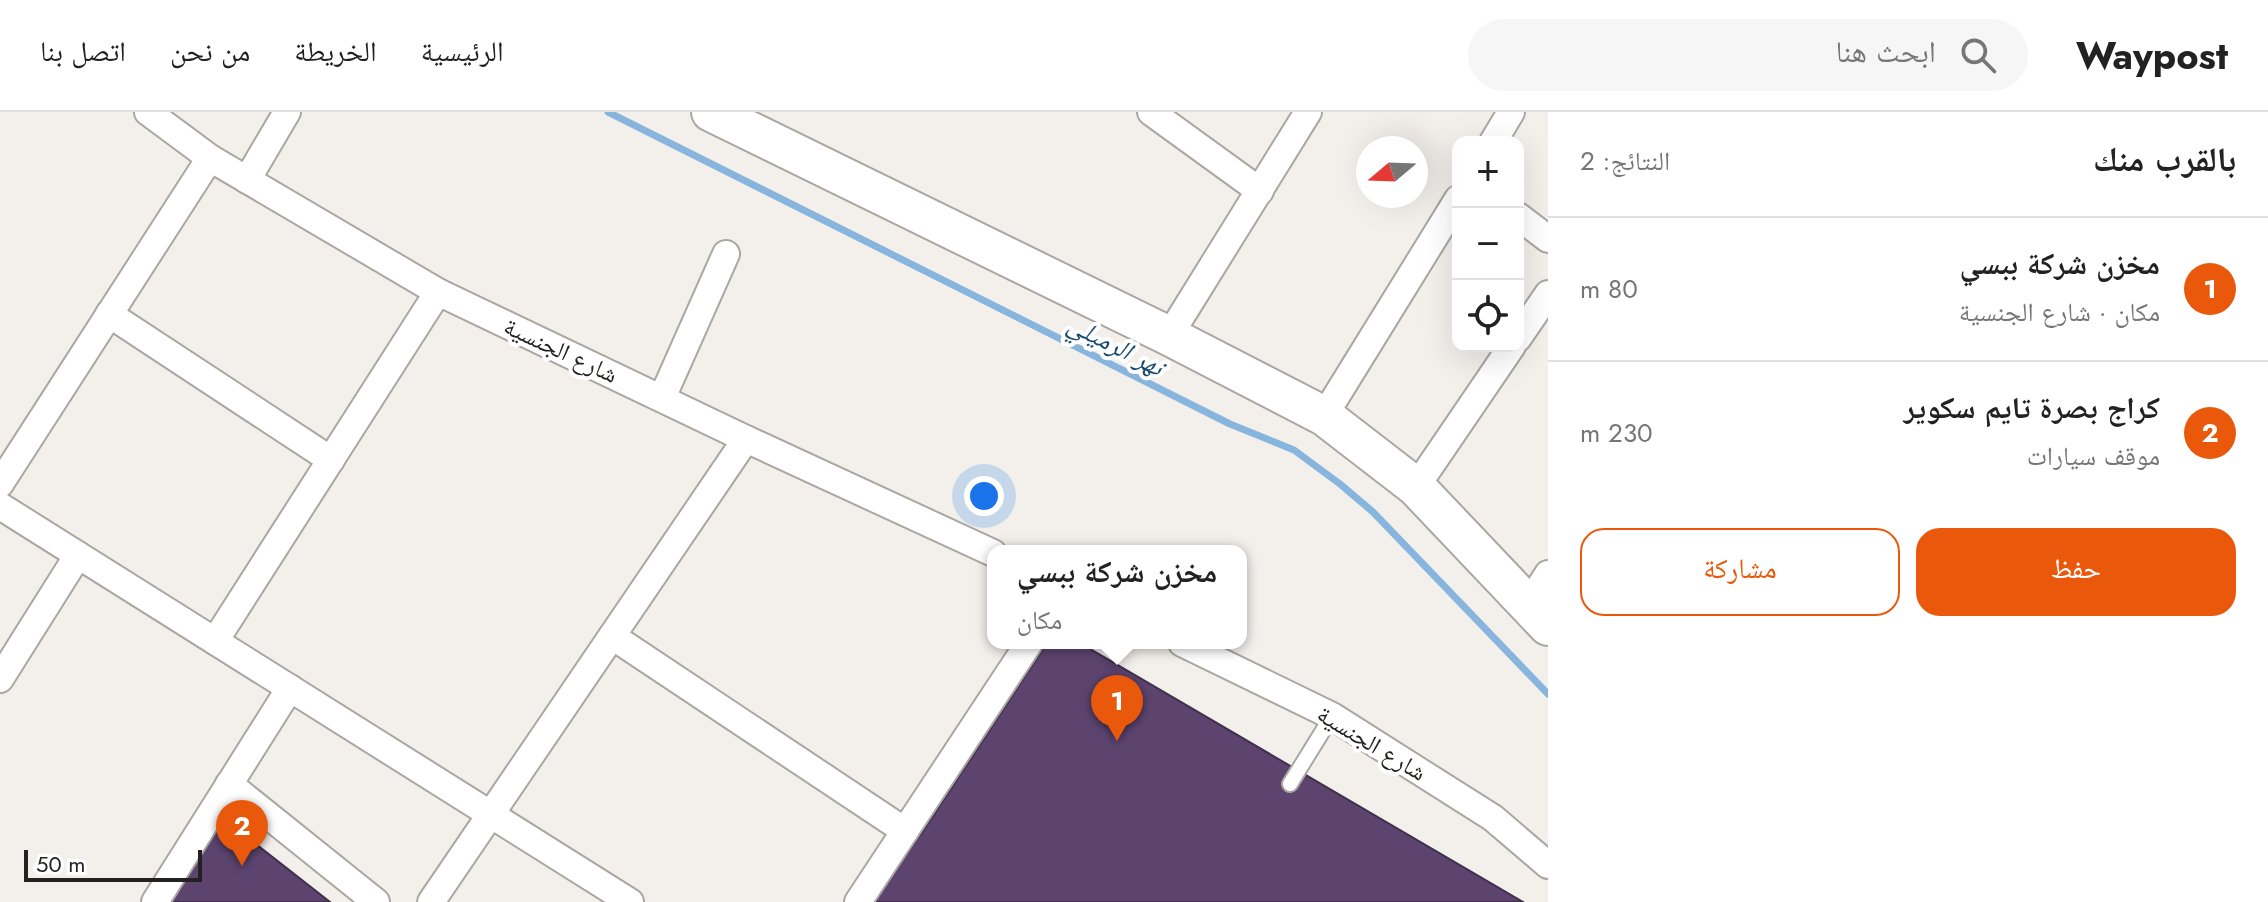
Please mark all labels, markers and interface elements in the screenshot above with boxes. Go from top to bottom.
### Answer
search box [1468,19,2028,91]
text: Waypost [2076,28,2228,83]
text: ابحث هنا [1835,30,1936,73]
text: اتصل بنا [40,31,126,72]
text: من نحن [170,31,250,72]
text: الخريطة [294,31,377,72]
text: الرئيسية [421,31,504,72]
icon: search [1956,33,2000,77]
text: بالقرب منك [2093,135,2236,184]
north arrow [1356,136,1428,208]
map controls [1452,136,1524,352]
button: + [1452,136,1524,208]
text: النتائج: 2 [1580,142,1670,180]
button: − [1452,208,1524,280]
text: مخزن شركة ببسي [1959,242,2160,285]
text: 80 m [1580,270,1638,308]
text: 1 [2203,270,2217,308]
button: locate [1452,280,1524,352]
text: مكان · شارع الجنسية [1959,293,2160,331]
water label: نهر الرميلي [1061,305,1174,388]
street label: شارع الجنسية [498,308,624,392]
text: كراج بصرة تايم سكوير [1904,386,2160,429]
text: 230 m [1580,414,1653,452]
text: 2 [2201,414,2219,452]
text: موقف سيارات [2027,437,2160,475]
your location [964,476,1004,516]
button: مشاركة [1580,528,1900,616]
button: حفظ [1916,528,2236,616]
popup [987,545,1247,649]
text: مخزن شركة ببسي [1017,550,1217,593]
text: مكان [1017,601,1062,639]
pin: 1 [1091,675,1143,741]
street label: شارع الجنسية [1311,697,1433,789]
pin: 2 [216,800,268,866]
scale bar [24,846,202,882]
text: 50 m [36,848,85,880]

